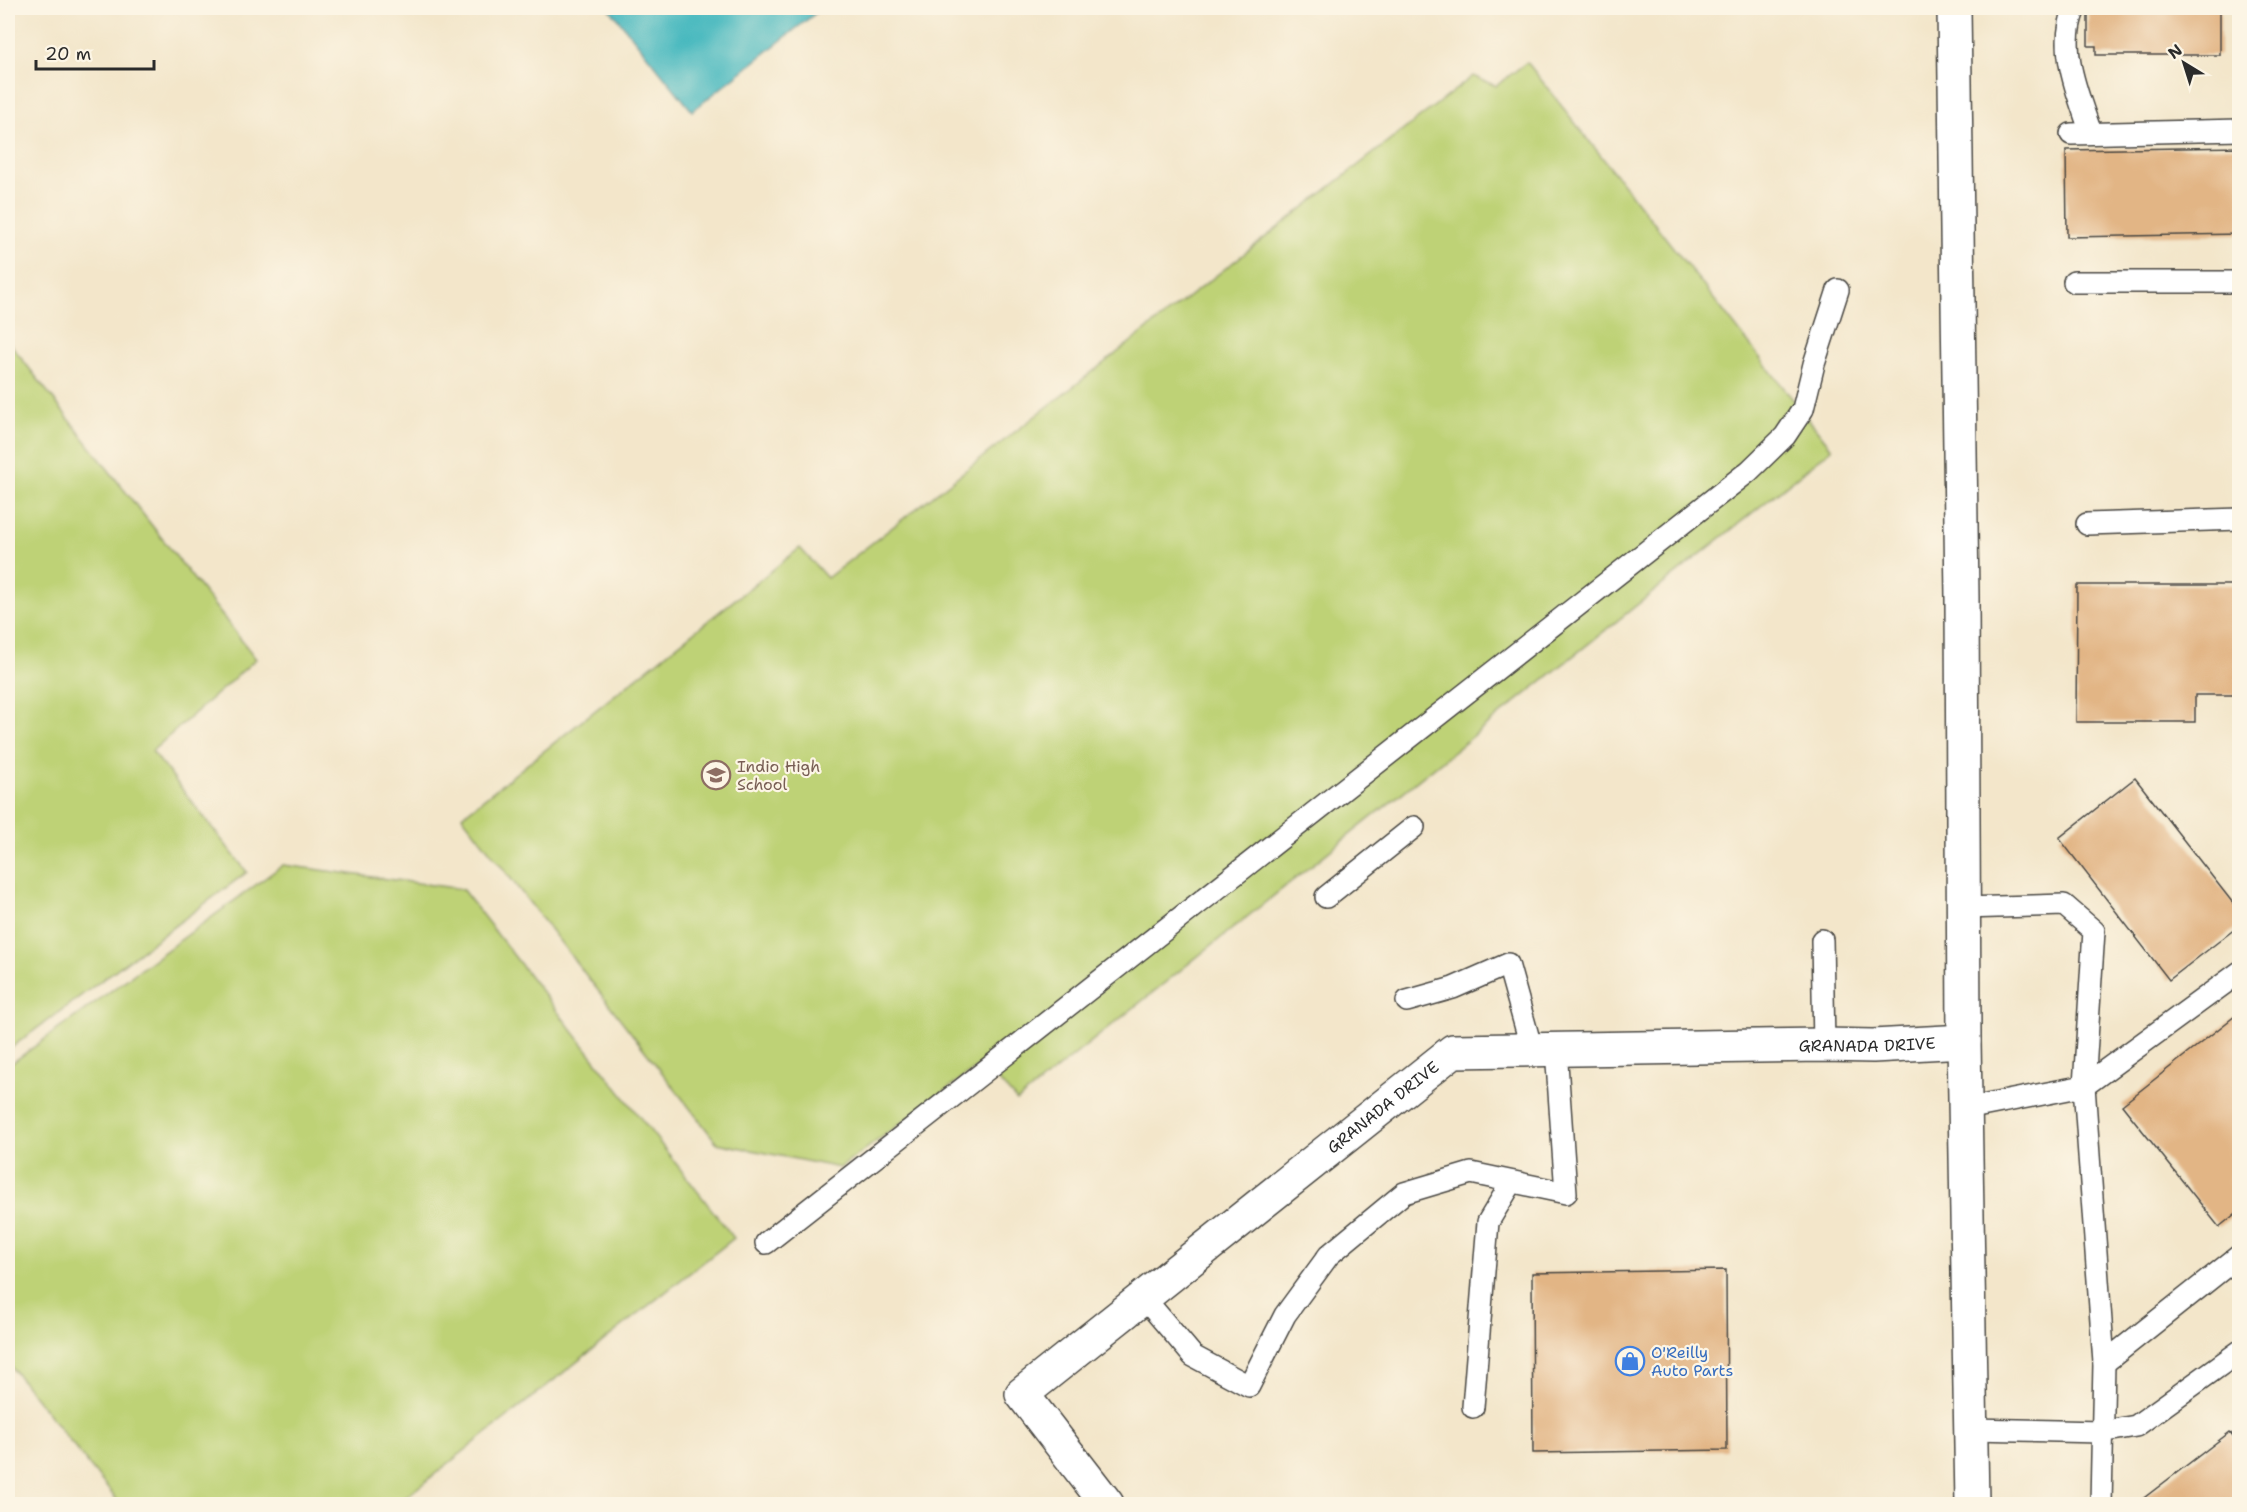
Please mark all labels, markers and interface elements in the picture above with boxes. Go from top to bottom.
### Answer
scale bar [36,33,154,71]
north arrow [2154,33,2214,93]
text: N [2164,39,2187,64]
text: 20 m [45,42,91,66]
place label: Indio High School [737,756,820,795]
school or university icon: Indio High School [700,759,732,791]
street label: GRANADA DRIVE [1798,1033,1936,1057]
street label: GRANADA DRIVE [1323,1056,1443,1158]
place label: O'Reilly Auto Parts [1651,1342,1734,1381]
shop icon: O'Reilly Auto Parts [1614,1345,1646,1377]

